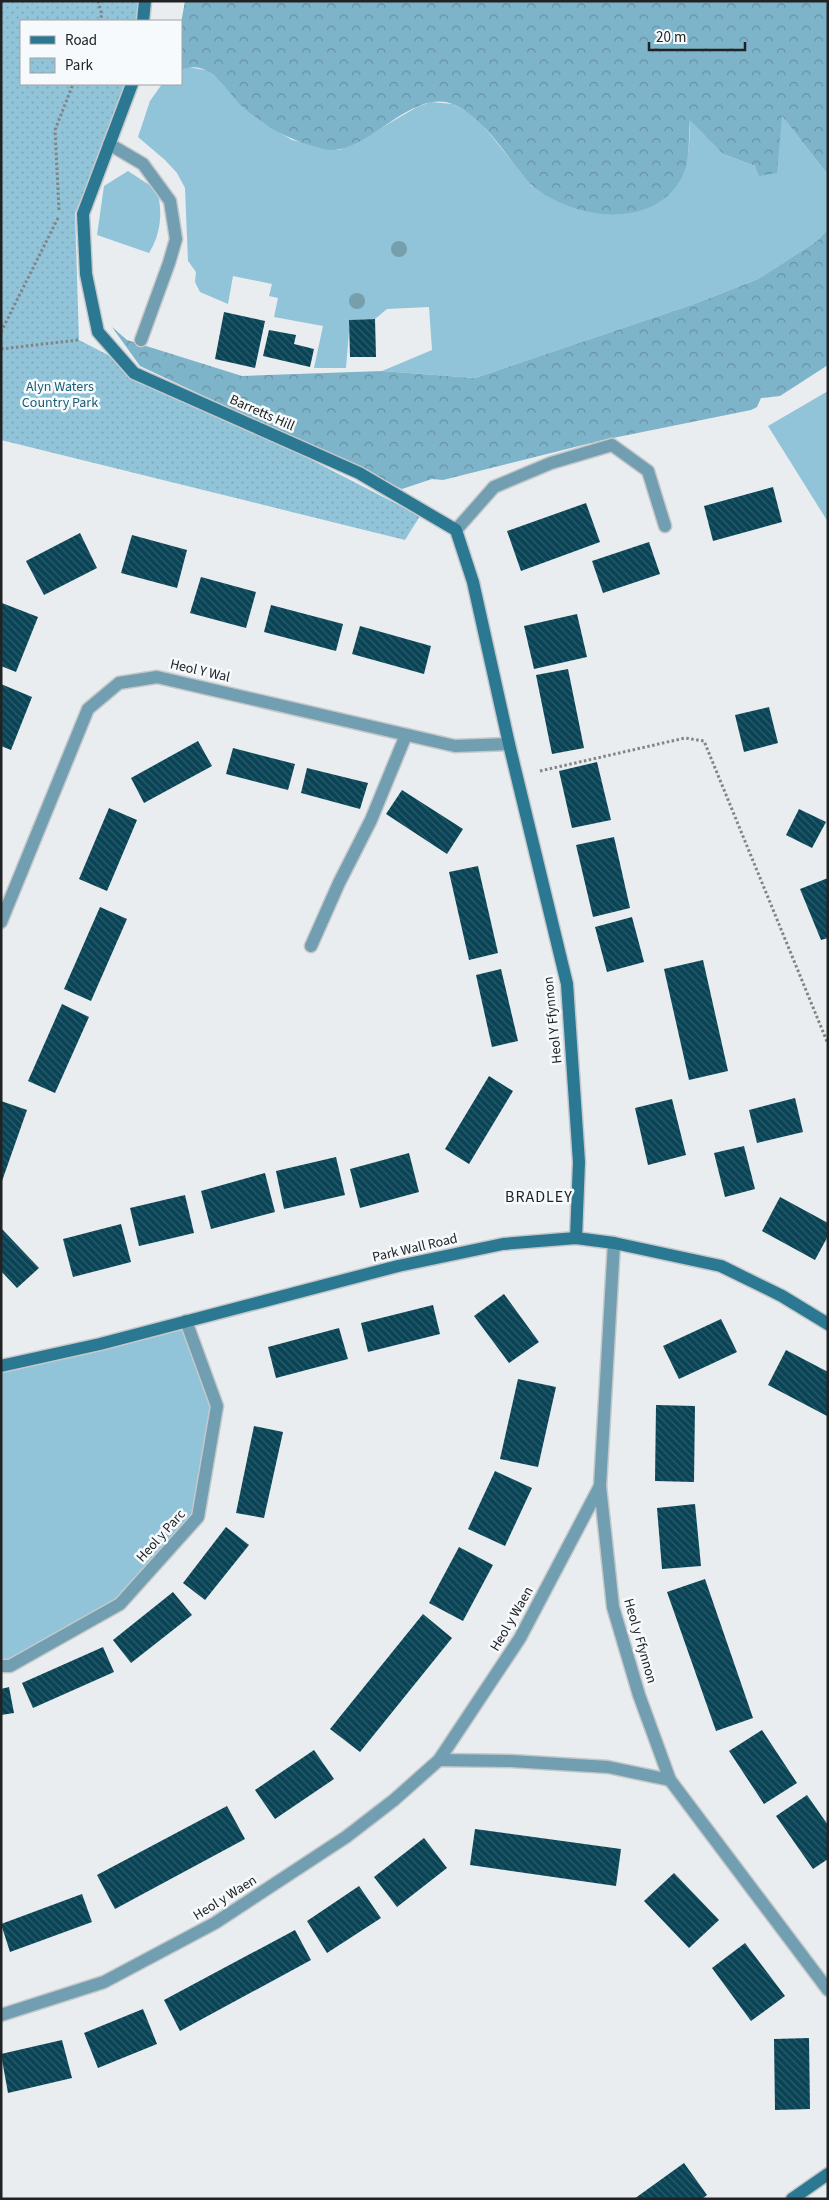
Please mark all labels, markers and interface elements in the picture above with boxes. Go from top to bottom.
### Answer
legend [20,20,182,85]
scale bar [649,20,745,52]
text: 20 m [656,27,686,48]
text: Road [65,30,97,51]
text: Park [65,55,94,76]
park label: Alyn Waters Country Park [22,377,98,413]
street label: Barretts Hill [226,390,298,436]
street label: Heol Y Wal [168,654,232,688]
street label: Heol Y Ffynnon [538,975,568,1065]
district label: BRADLEY [505,1186,573,1208]
street label: Park Wall Road [370,1228,460,1268]
street label: Heol y Parc [132,1505,191,1567]
street label: Heol y Waen [485,1583,539,1655]
street label: Heol y Ffynnon [618,1596,662,1686]
street label: Heol y Waen [189,1870,261,1926]

